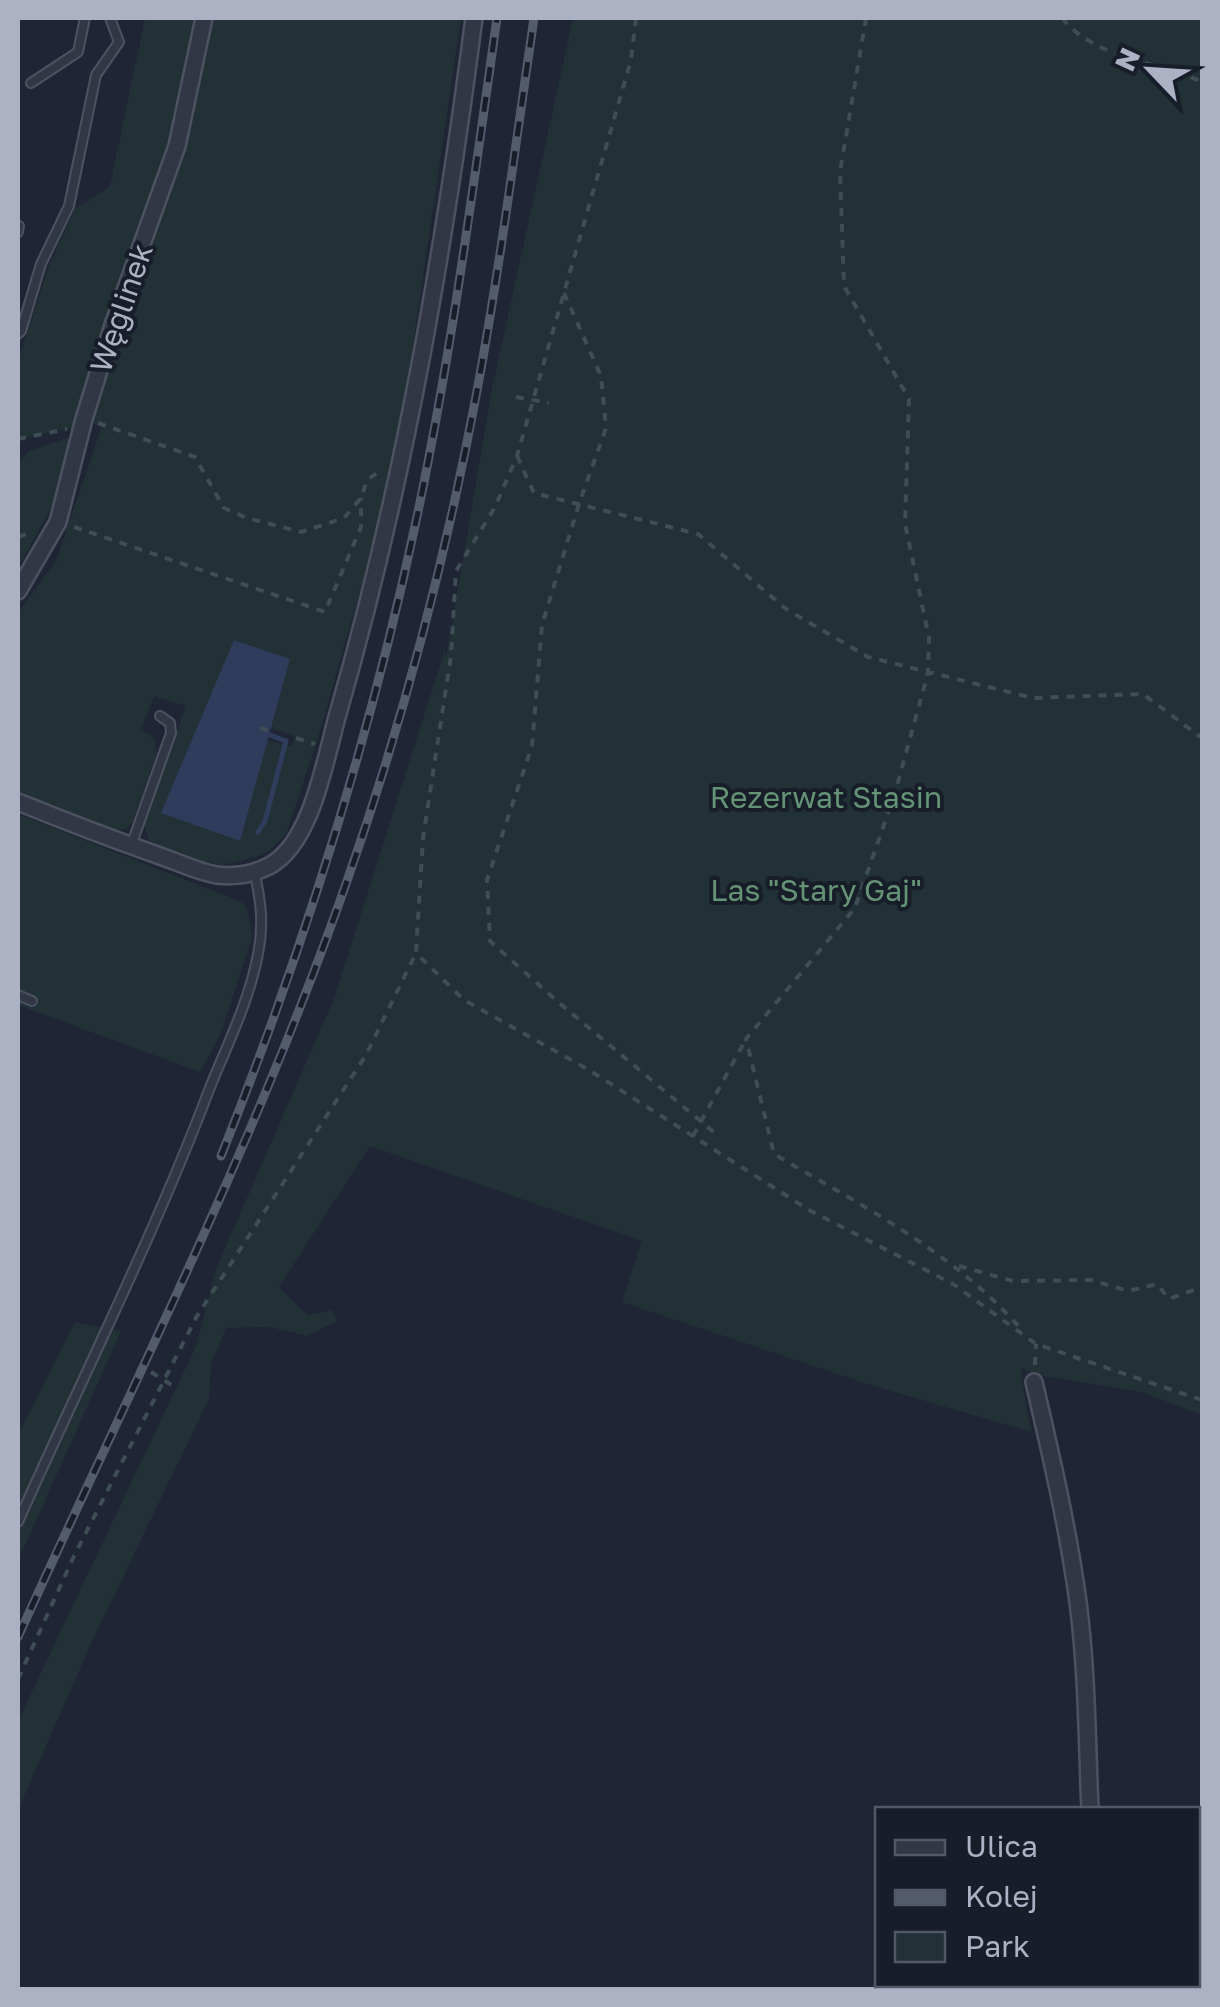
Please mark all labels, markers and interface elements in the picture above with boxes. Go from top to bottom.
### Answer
north arrow [1100,20,1200,120]
text: N [1107,43,1146,76]
street label: Węglinek [82,239,160,377]
park label: Rezerwat Stasin [710,779,942,815]
park label: Las "Stary Gaj" [710,872,922,908]
legend [875,1807,1200,1987]
text: Ulica [965,1828,1038,1864]
text: Kolej [965,1878,1038,1914]
text: Park [965,1928,1030,1964]

